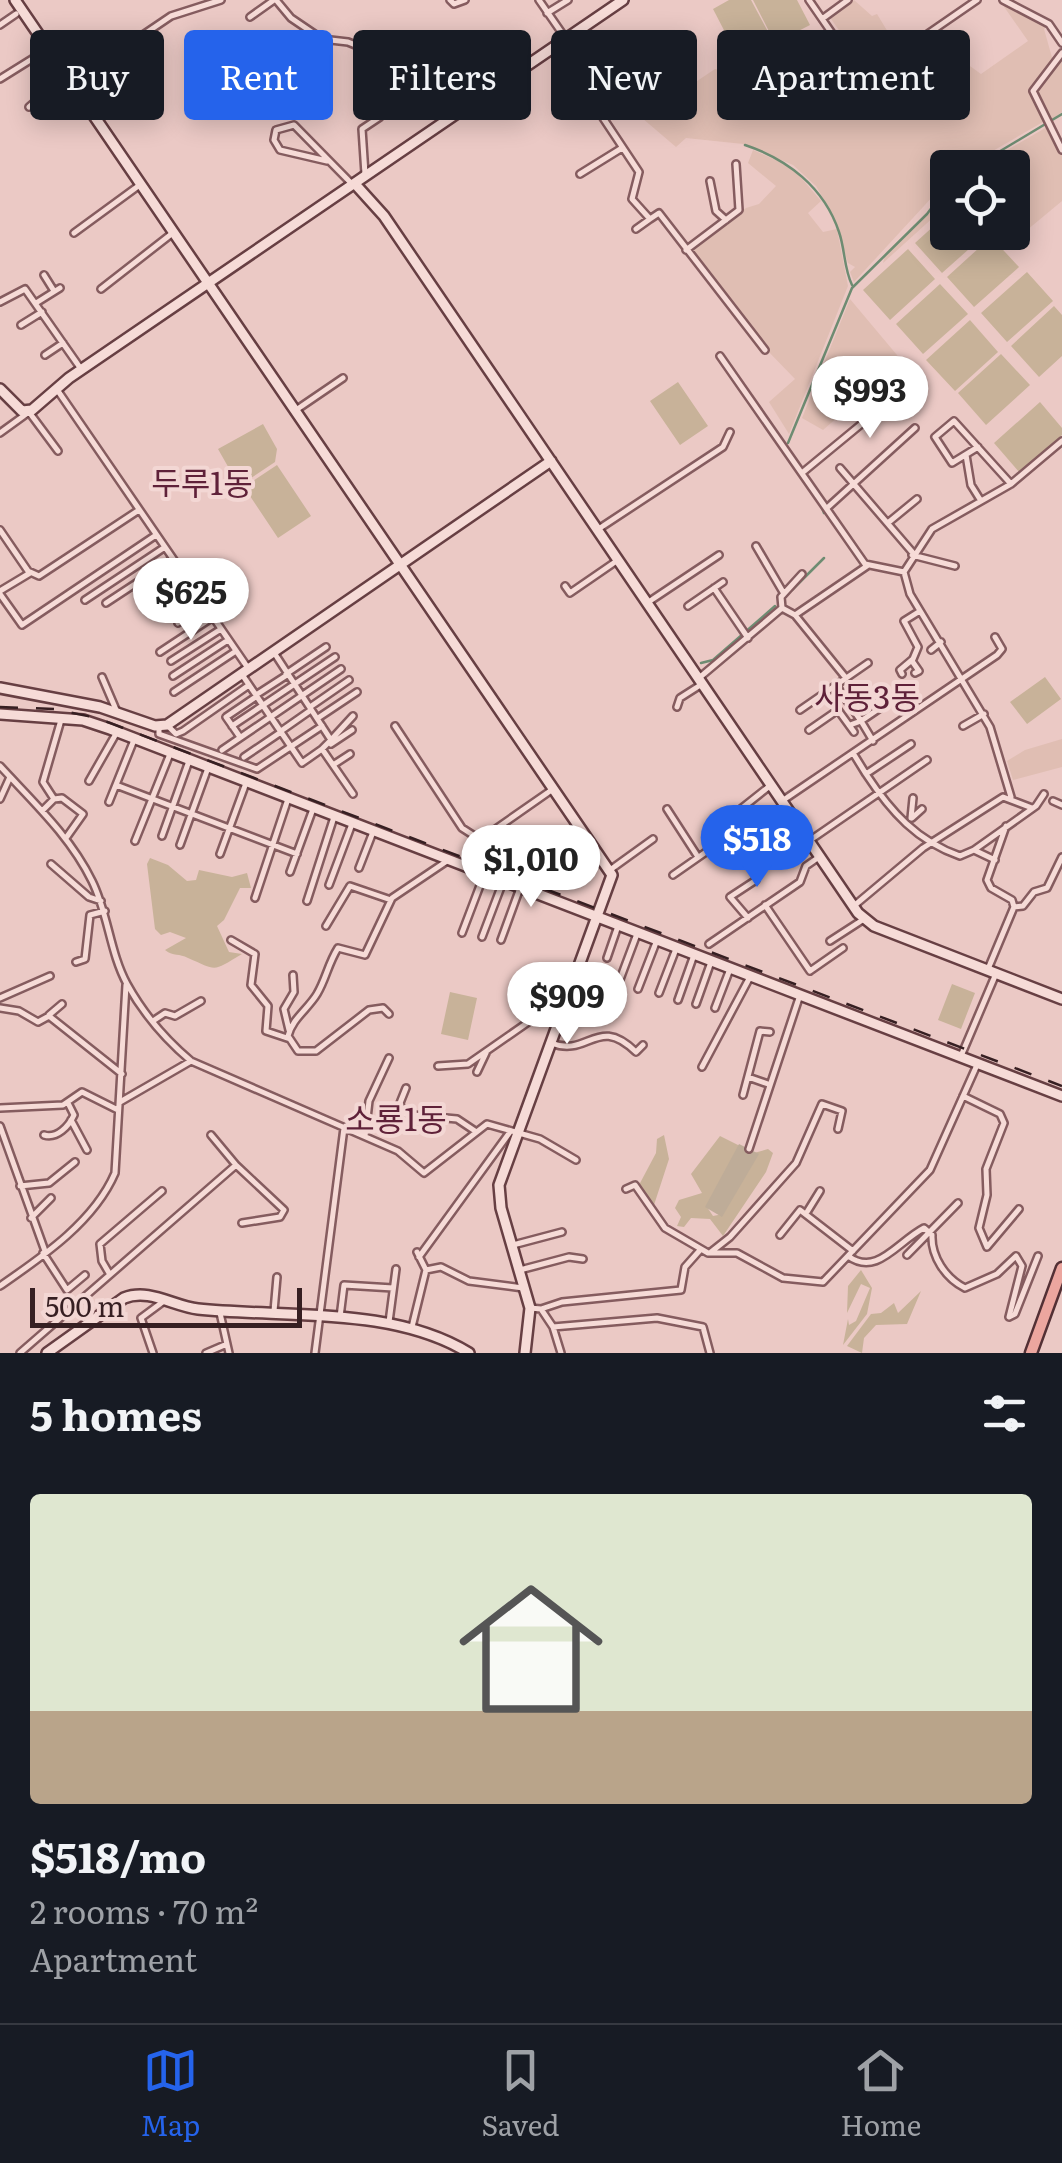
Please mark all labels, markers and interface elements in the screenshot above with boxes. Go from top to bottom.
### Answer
chip: Buy [30,30,164,120]
chip: Rent [184,30,333,120]
chip: Filters [353,30,531,120]
chip: New [551,30,697,120]
chip: Apartment [717,30,970,120]
map controls [930,150,1030,250]
button: locate [930,150,1030,250]
pin: $993 [811,356,929,441]
text: $993 [833,364,907,412]
district label: 두루1동 [151,457,253,505]
pin: $625 [132,558,250,643]
text: $625 [155,566,227,614]
district label: 사동3동 [814,671,920,719]
pin: $518 [698,805,816,890]
text: $518 [723,813,791,861]
pin: $1,010 [450,825,612,910]
text: $1,010 [483,833,579,881]
pin: $909 [508,962,626,1047]
text: $909 [529,970,605,1018]
district label: 소룡1동 [345,1093,447,1141]
scale bar [30,1283,302,1328]
text: 500 m [45,1284,124,1326]
text: 5 homes [30,1382,202,1444]
icon: filters [977,1386,1032,1441]
icon: home [441,1559,621,1739]
text: $518/mo [30,1824,206,1886]
text: 2 rooms · 70 m² [30,1886,258,1934]
text: Apartment [30,1934,197,1982]
tab: Map [141,2043,200,2145]
tab: Saved [481,2043,559,2145]
tab: Home [841,2043,921,2145]

